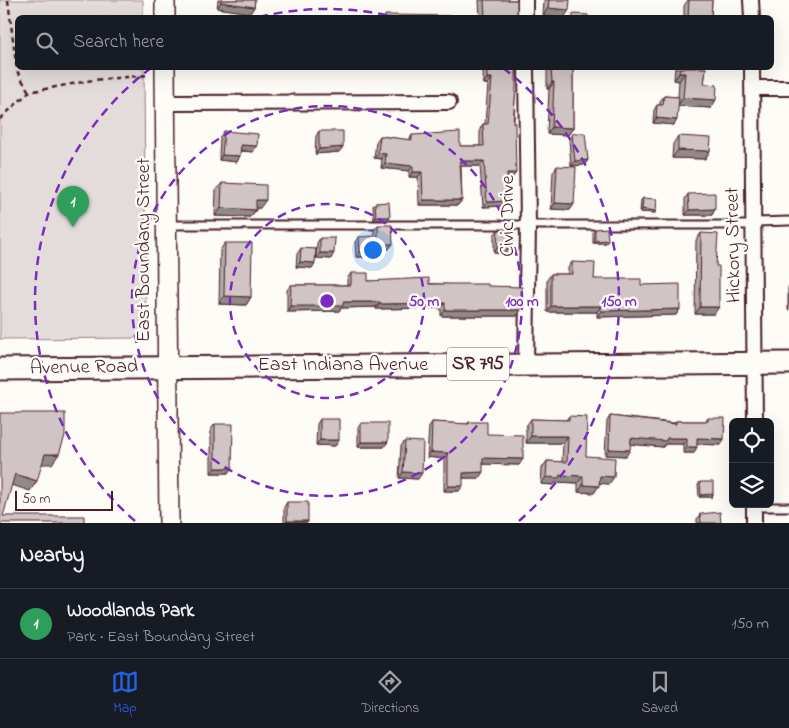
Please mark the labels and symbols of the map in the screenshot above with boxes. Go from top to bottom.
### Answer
street label: East Boundary Street [130,157,159,342]
street label: Civic Drive [494,175,523,257]
pin: 1 [57,186,89,227]
street label: Hickory Street [718,186,750,303]
your location [360,237,386,263]
text: 50 m [409,291,440,313]
text: 100 m [505,291,539,313]
text: 150 m [601,291,637,313]
centre of rings [318,292,336,310]
road number: SR 795 [447,348,509,380]
street label: East Indiana Avenue [258,351,428,380]
street label: Avenue Road [30,353,138,383]
scale bar [15,488,112,511]

